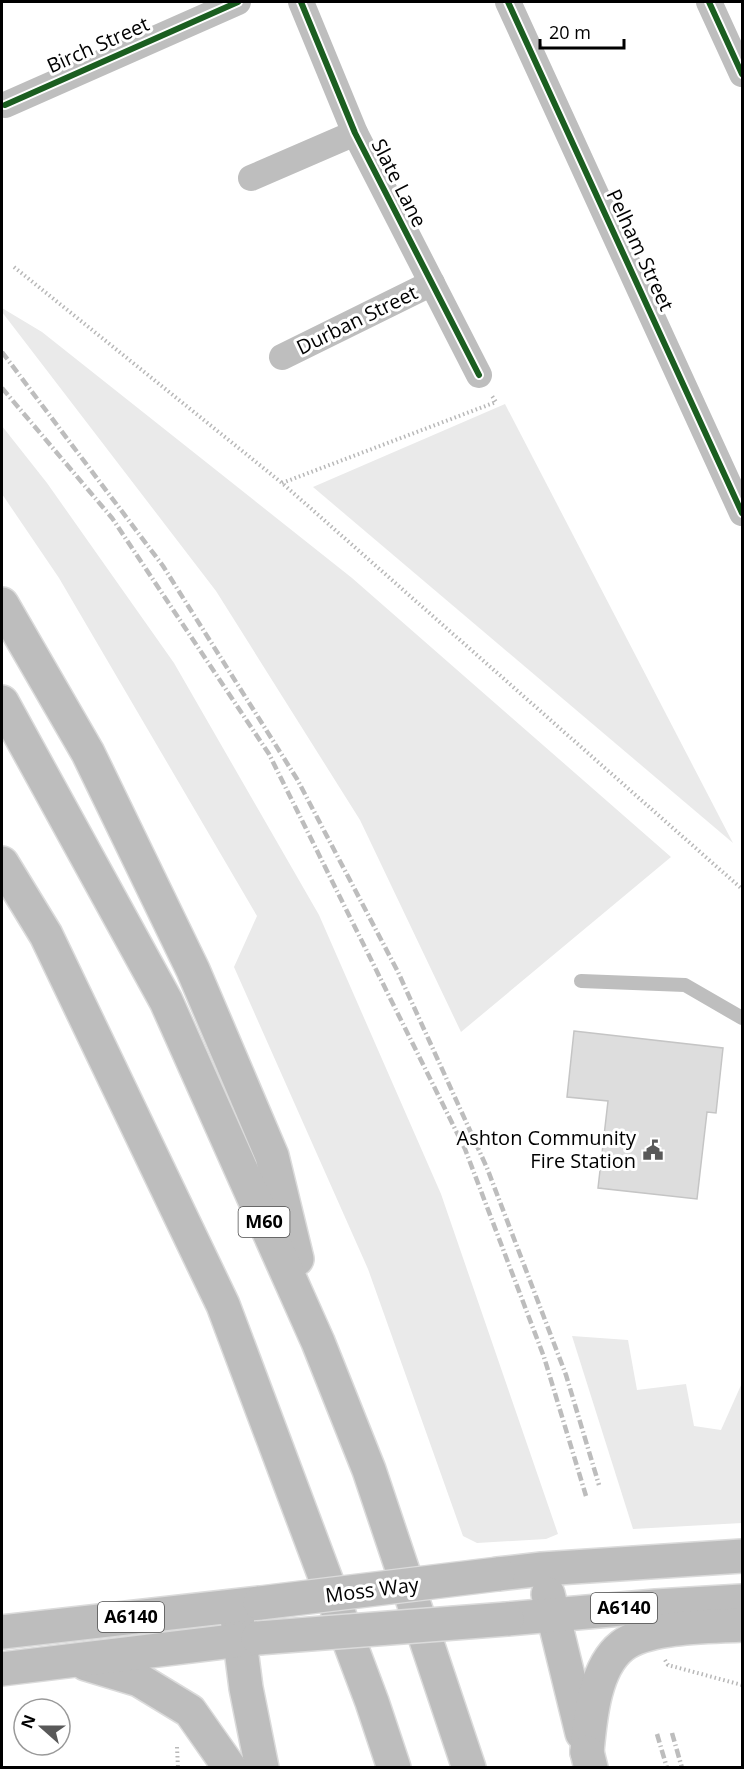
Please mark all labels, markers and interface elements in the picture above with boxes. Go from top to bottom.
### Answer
street label: Birch Street [42,10,153,79]
scale bar [540,12,624,50]
text: 20 m [549,20,591,44]
street label: Slate Lane [366,134,433,232]
street label: Pelham Street [600,185,680,315]
street label: Durban Street [292,279,422,361]
place label: Ashton Community Fire Station [457,1124,637,1174]
public building icon: Ashton Community Fire Station [641,1138,665,1162]
road number: M60 [238,1207,290,1237]
street label: Moss Way [324,1570,421,1609]
road number: A6140 [591,1593,657,1623]
road number: A6140 [98,1602,164,1632]
north arrow [12,1697,72,1757]
text: N [15,1712,41,1732]

